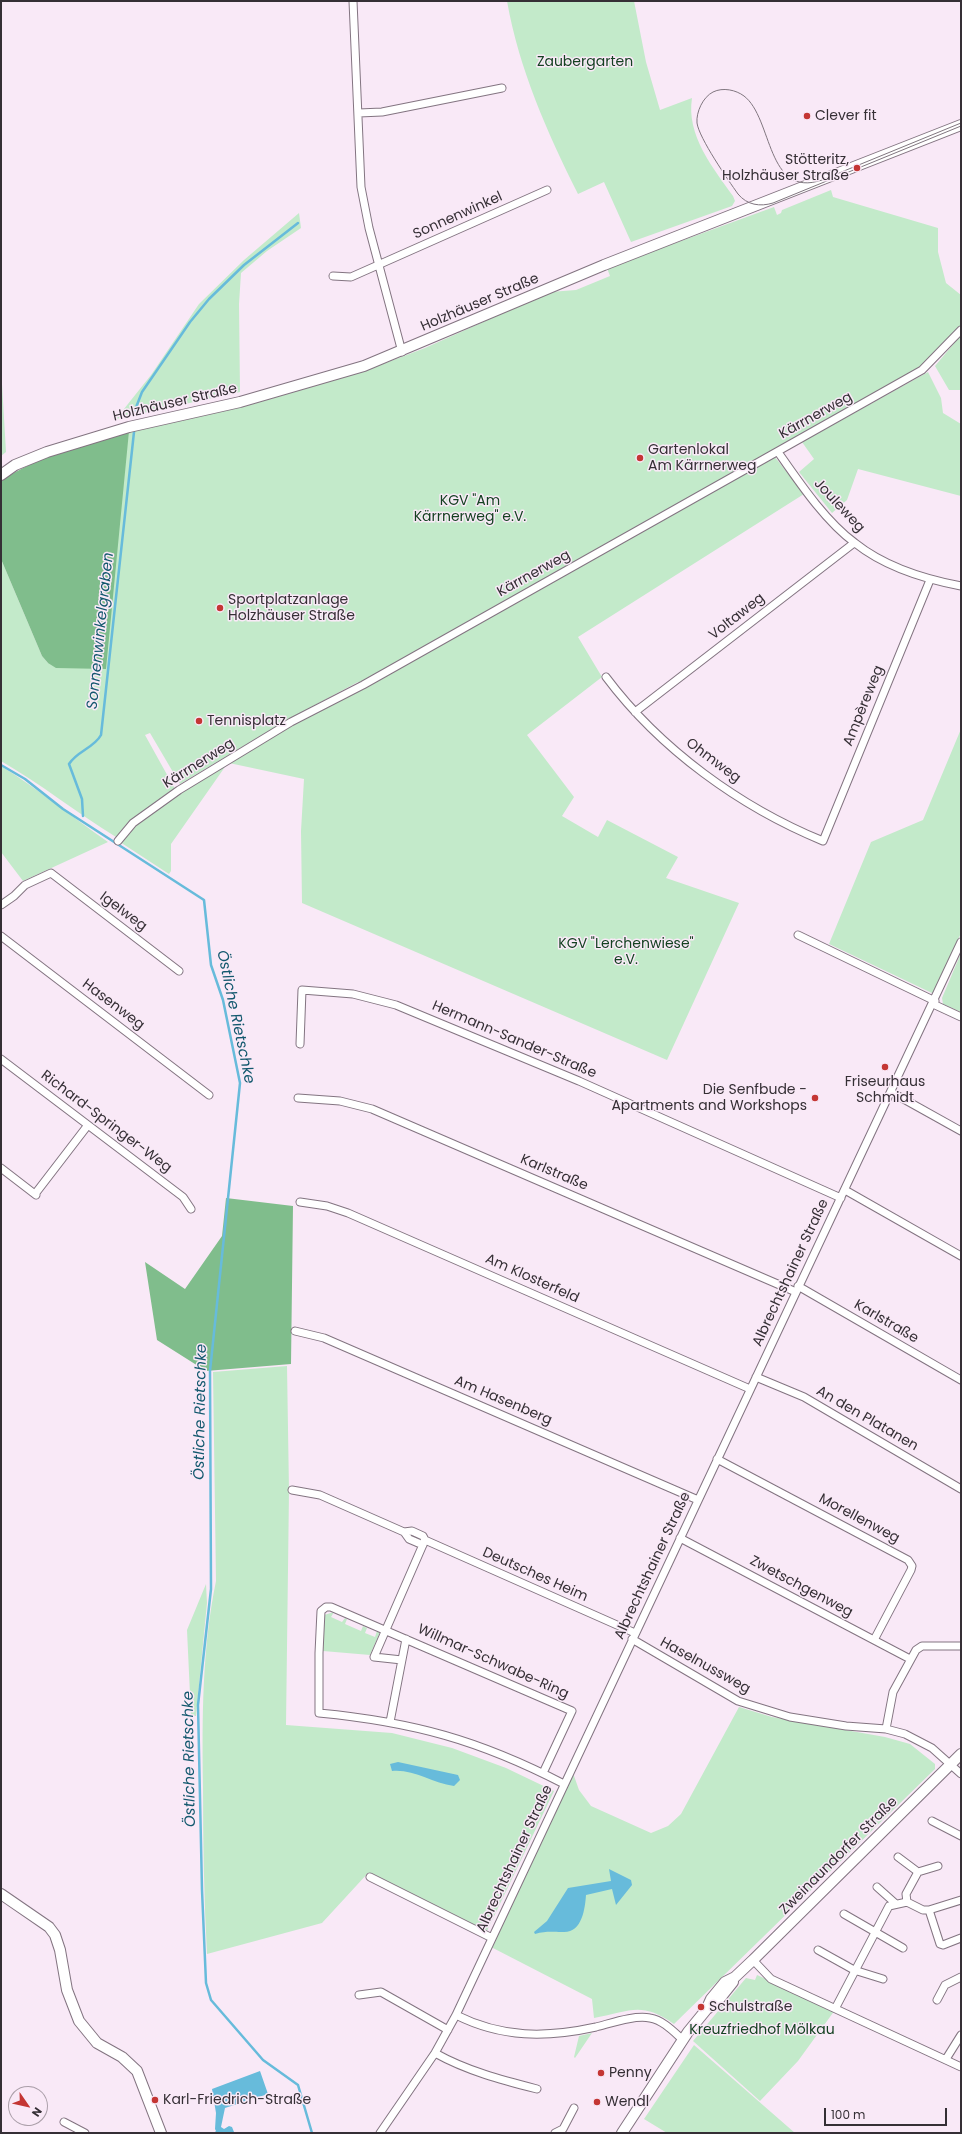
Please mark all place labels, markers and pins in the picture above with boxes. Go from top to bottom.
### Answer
place label: Clever fit [815,108,877,124]
marker: Clever fit [802,111,812,121]
place label: Stötteritz, Holzhäuser Straße [722,152,849,184]
marker: Stötteritz, Holzhäuser Straße [852,163,862,173]
place label: Gartenlokal Am Kärrnerweg [648,442,756,474]
marker: Gartenlokal Am Kärrnerweg [635,453,645,463]
place label: Sportplatzanlage Holzhäuser Straße [228,592,355,624]
marker: Sportplatzanlage Holzhäuser Straße [215,603,225,613]
place label: Tennisplatz [207,713,286,729]
marker: Tennisplatz [194,716,204,726]
marker: Friseurhaus Schmidt [880,1062,890,1072]
place label: Friseurhaus Schmidt [845,1074,925,1106]
place label: Die Senfbude - Apartments and Workshops [611,1082,807,1114]
marker: Die Senfbude - Apartments and Workshops [810,1093,820,1103]
place label: Schulstraße [709,1999,792,2015]
marker: Schulstraße [696,2002,706,2012]
place label: Penny [609,2065,652,2081]
marker: Penny [596,2068,606,2078]
place label: Karl-Friedrich-Straße [163,2092,311,2108]
place label: Wendl [605,2094,649,2110]
marker: Karl-Friedrich-Straße [150,2095,160,2105]
marker: Wendl [592,2097,602,2107]

